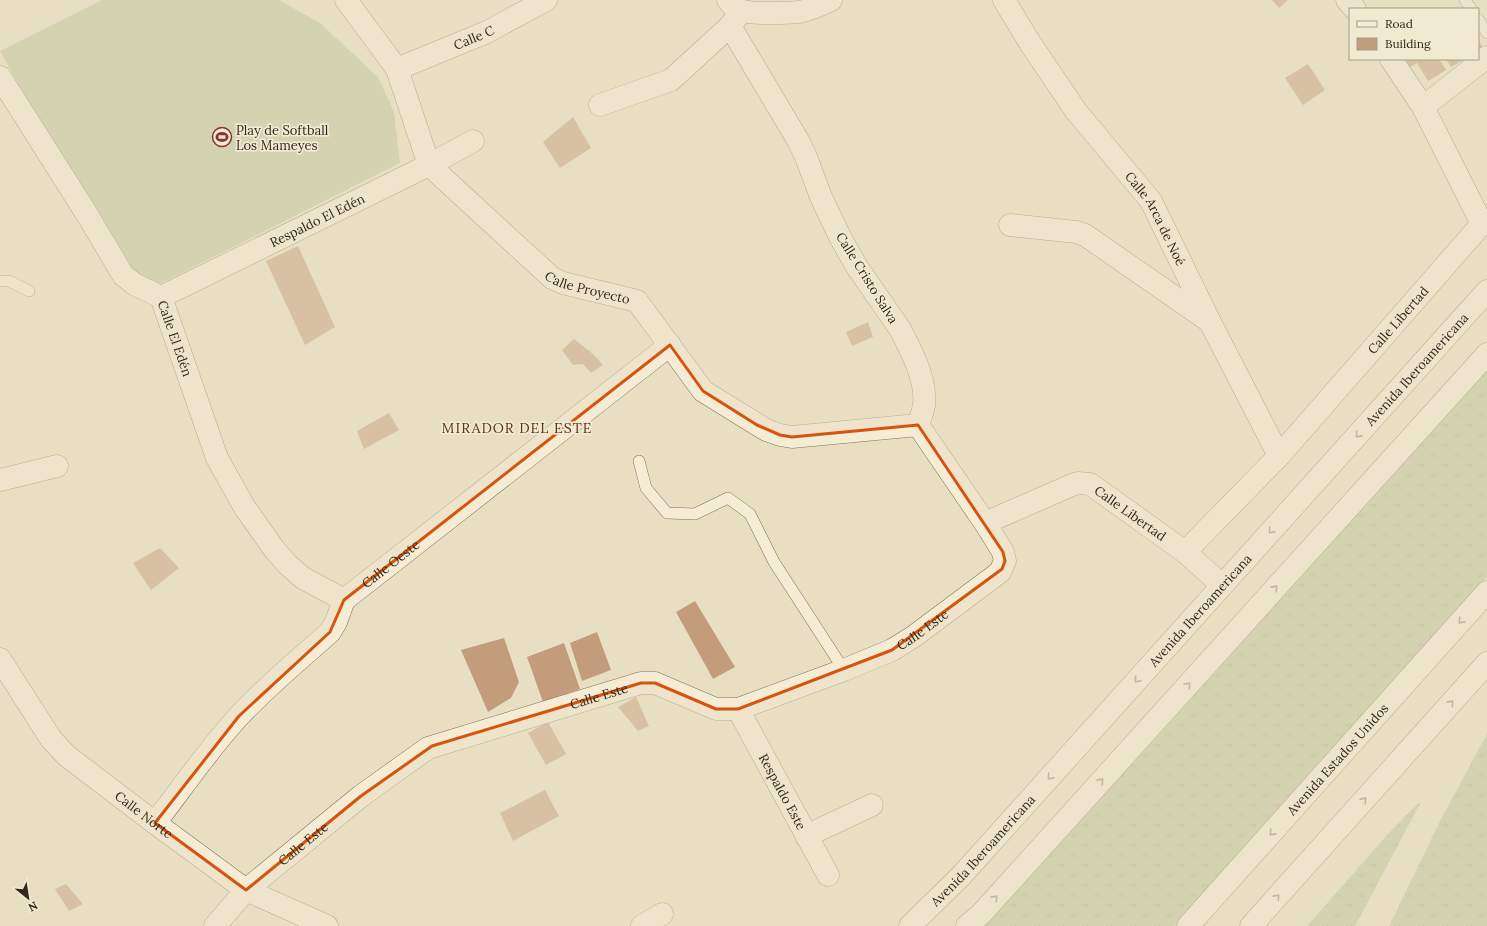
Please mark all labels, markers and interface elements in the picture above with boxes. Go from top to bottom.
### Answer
legend [1349,8,1479,60]
text: Road [1385,16,1413,31]
street label: Calle C [451,21,497,53]
text: Building [1385,36,1431,51]
place label: Play de Softball Los Mameyes [236,122,329,154]
sports icon: Play de Softball Los Mameyes [211,126,233,148]
street label: Calle Arca de Noé [1121,168,1190,268]
street label: Respaldo El Edén [267,189,368,251]
street label: Calle Cristo Salva [832,229,902,327]
street label: Calle Proyecto [541,267,632,308]
street label: Calle Libertad [1364,282,1432,357]
street label: Calle El Edén [154,298,196,379]
street label: Avenida Iberoamericana [1361,309,1472,430]
district label: MIRADOR DEL ESTE [442,419,592,437]
one-way arrow [1355,430,1362,438]
street label: Calle Libertad [1091,481,1170,545]
one-way arrow [1268,527,1275,534]
street label: Calle Oeste [358,536,423,592]
street label: Avenida Iberoamericana [1144,550,1255,671]
one-way arrow [1271,586,1278,593]
street label: Calle Este [893,605,951,654]
one-way arrow [1458,616,1466,624]
one-way arrow [1134,675,1142,683]
street label: Calle Este [568,679,630,713]
one-way arrow [1183,682,1191,690]
street label: Avenida Estados Unidos [1282,700,1392,819]
one-way arrow [1446,700,1453,708]
street label: Respaldo Este [755,751,810,833]
one-way arrow [1047,772,1055,780]
one-way arrow [1096,778,1104,786]
street label: Calle Norte [112,787,177,842]
street label: Avenida Iberoamericana [926,791,1039,910]
one-way arrow [1359,797,1367,805]
street label: Calle Este [274,818,331,869]
one-way arrow [1269,828,1276,835]
north arrow [8,878,48,918]
one-way arrow [1273,894,1280,902]
one-way arrow [990,896,997,903]
text: N [25,898,40,915]

